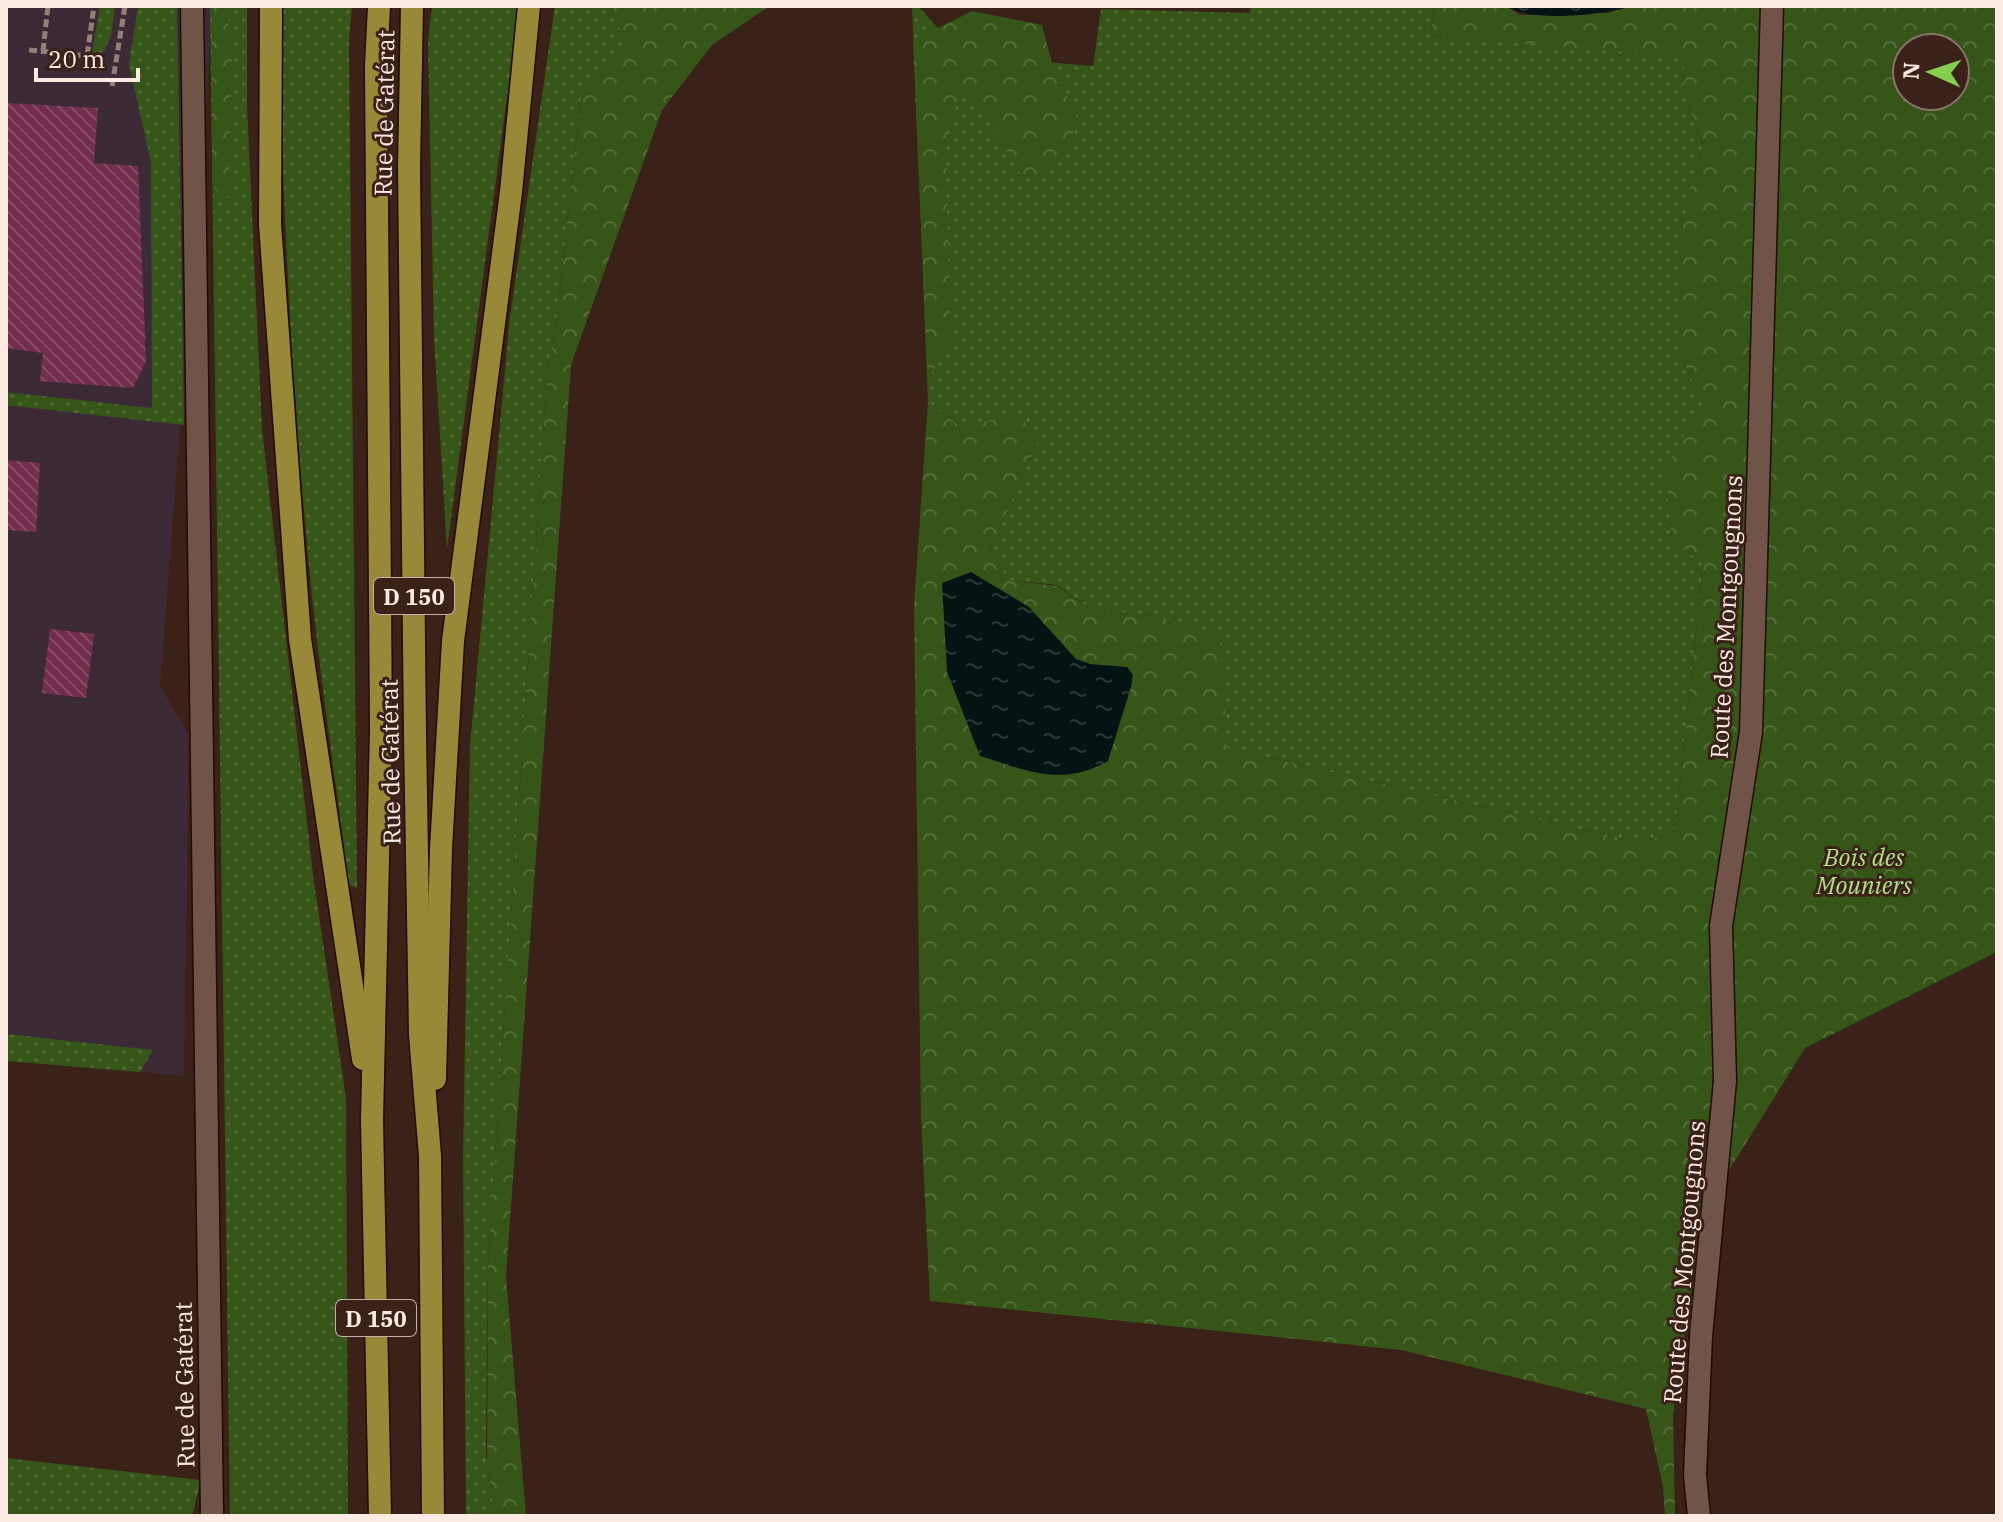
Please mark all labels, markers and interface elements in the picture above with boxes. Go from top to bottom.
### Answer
street label: Rue de Gatérat [367,30,401,196]
scale bar [36,32,138,82]
north arrow [1891,32,1971,112]
text: 20 m [48,43,105,75]
text: N [1896,61,1925,80]
street label: Route des Montgougnons [1703,474,1749,760]
road number: D 150 [374,578,454,614]
street label: Rue de Gatérat [373,679,407,845]
park label: Bois des Mouniers [1815,841,1912,901]
street label: Route des Montgougnons [1656,1119,1712,1405]
road number: D 150 [336,1300,416,1336]
street label: Rue de Gatérat [167,1302,201,1468]

